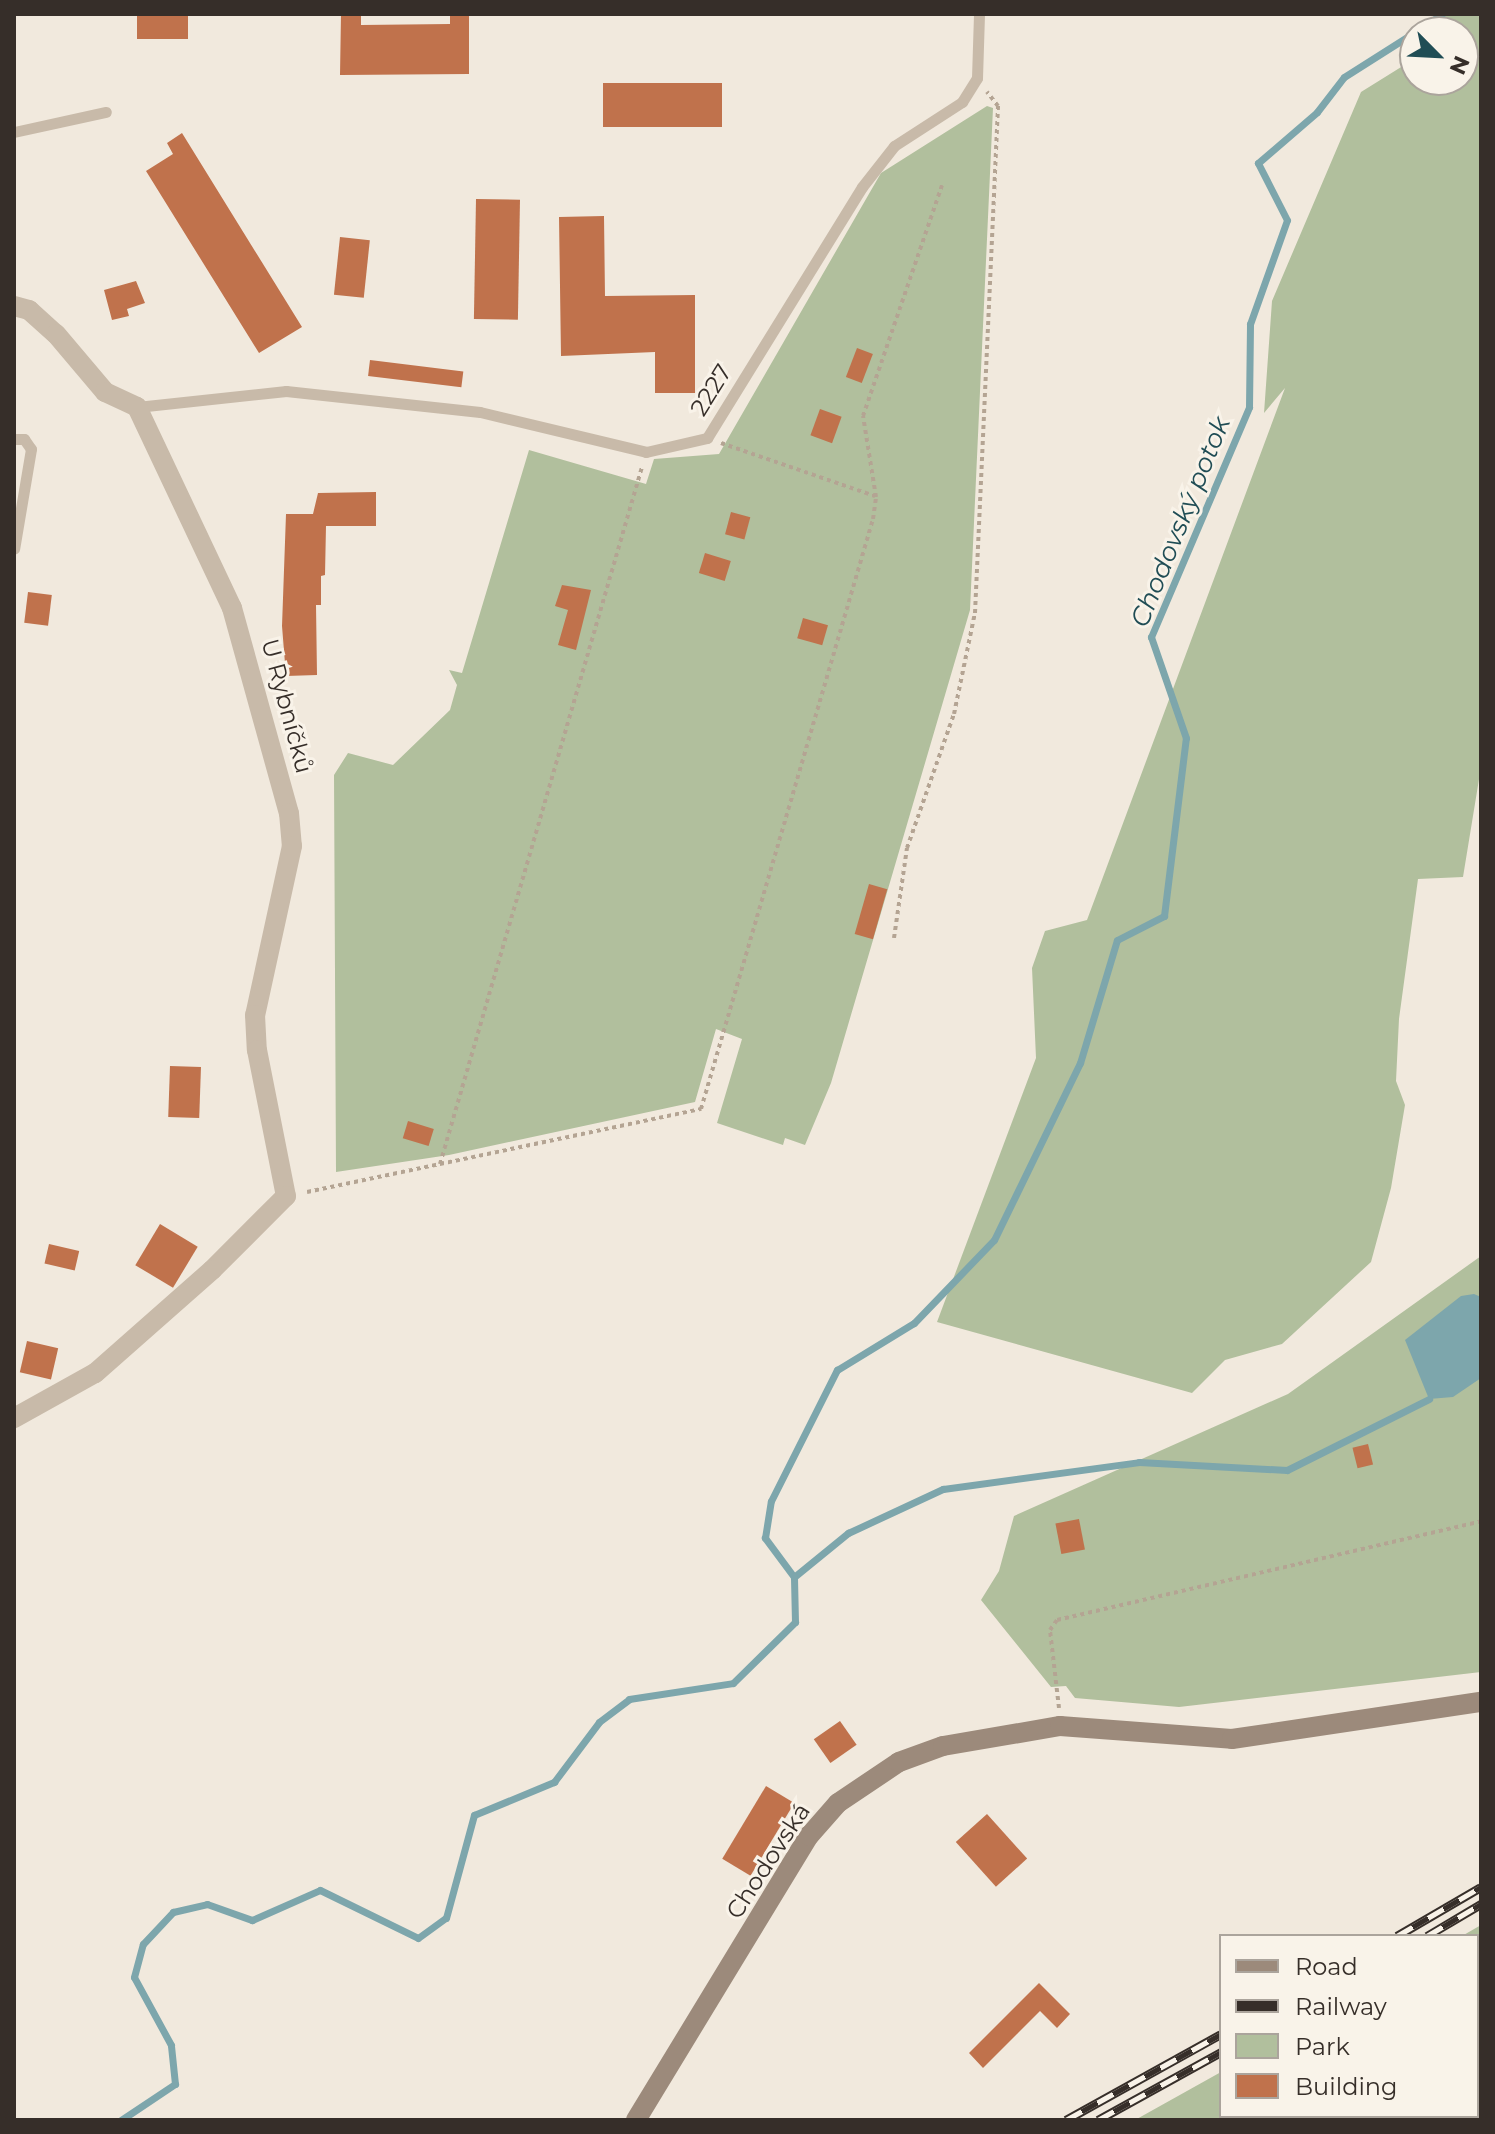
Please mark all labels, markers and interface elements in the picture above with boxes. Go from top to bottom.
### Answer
north arrow [1399,16,1479,96]
text: N [1444,52,1476,79]
street label: 2227 [684,359,738,421]
water label: Chodovský potok [1125,412,1237,632]
street label: U Rybníčků [255,636,319,776]
street label: Chodovská [720,1798,816,1924]
legend [1219,1934,1479,2118]
text: Road [1295,1952,1358,1981]
text: Railway [1295,1992,1387,2021]
text: Park [1295,2032,1350,2061]
text: Building [1295,2072,1398,2101]

